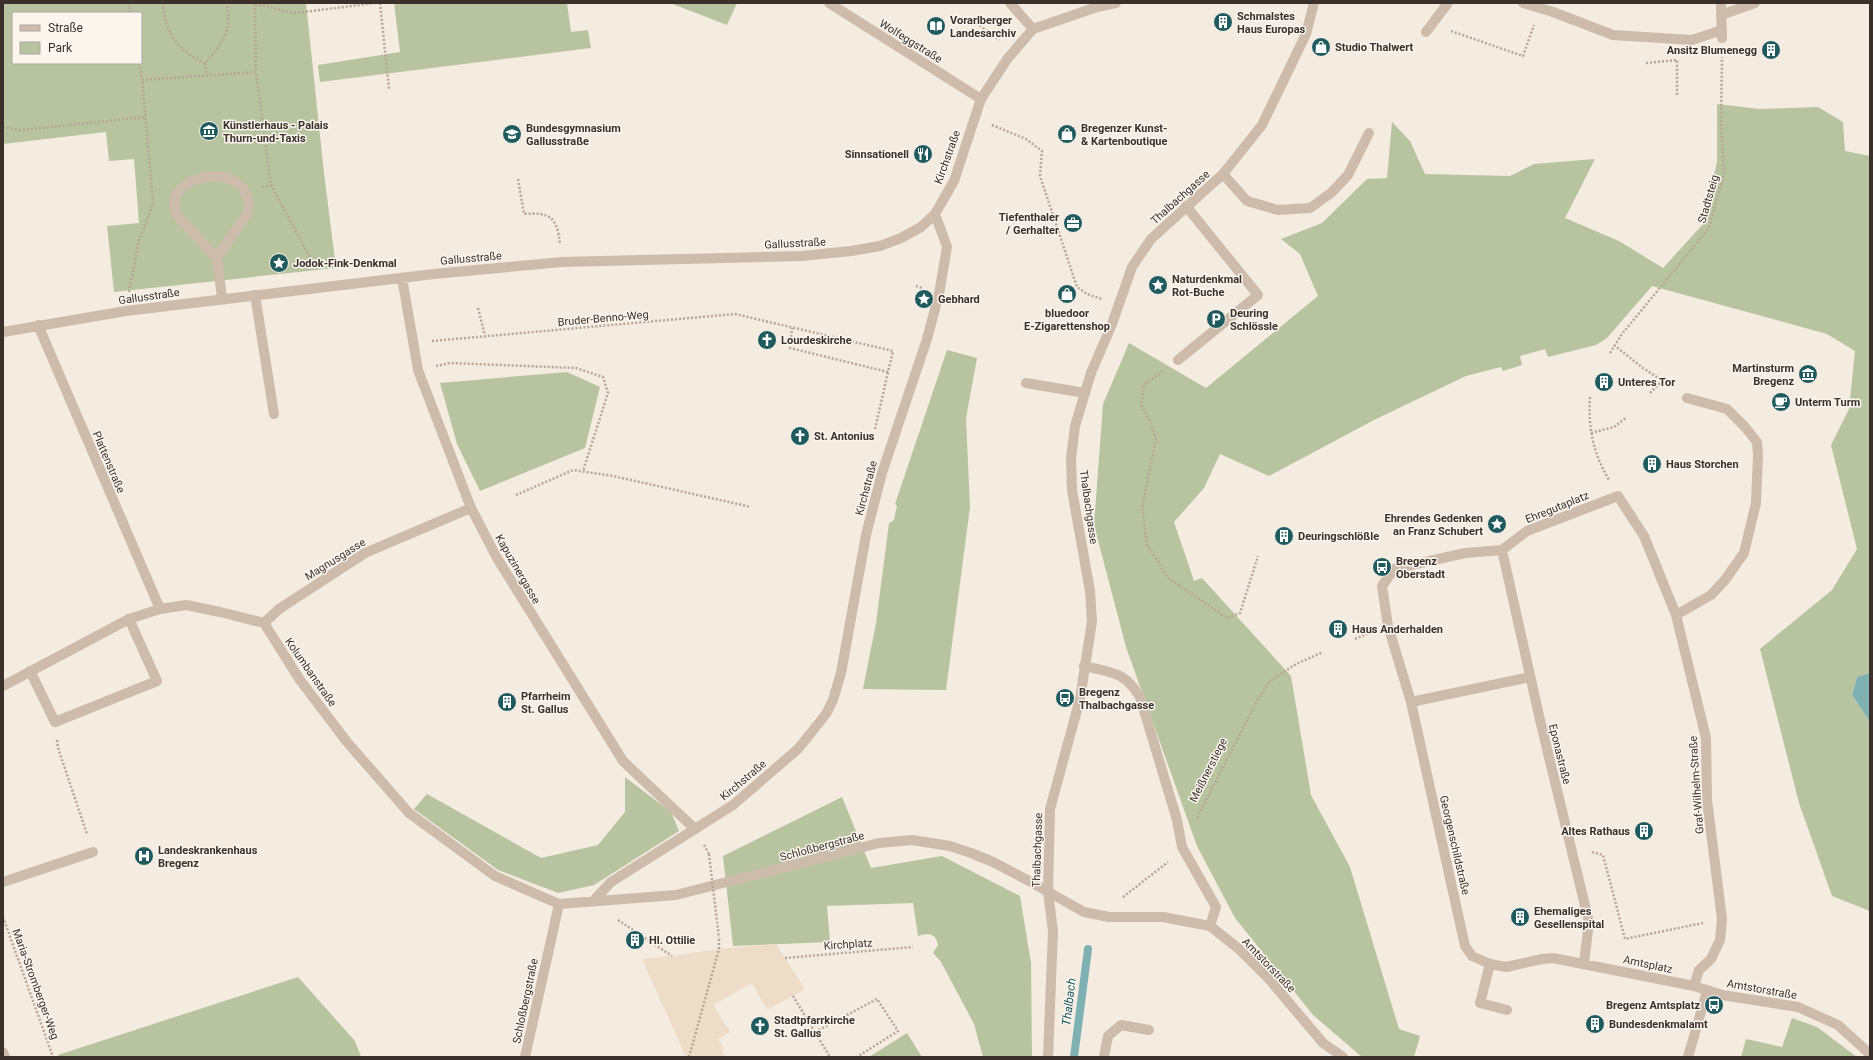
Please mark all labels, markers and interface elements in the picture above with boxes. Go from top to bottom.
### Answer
place label: Schmalstes Haus Europas [1237,10,1306,36]
building icon: Schmalstes Haus Europas [1212,11,1234,33]
legend [12,12,142,64]
place label: Vorarlberger Landesarchiv [950,14,1016,40]
library icon: Vorarlberger Landesarchiv [925,15,947,37]
street label: Wolfeggstraße [877,17,945,66]
text: Straße [48,21,83,35]
shop icon: Studio Thalwert [1310,36,1332,58]
building icon: Ansitz Blumenegg [1760,39,1782,61]
text: Park [48,41,73,55]
place label: Studio Thalwert [1335,41,1414,54]
place label: Ansitz Blumenegg [1667,44,1757,57]
place label: Künstlerhaus - Palais Thurn-und-Taxis [223,119,329,145]
museum icon: Künstlerhaus - Palais Thurn-und-Taxis [198,120,220,142]
place label: Bundesgymnasium Gallusstraße [526,122,621,148]
place label: Bregenzer Kunst- & Kartenboutique [1081,122,1168,148]
school or university icon: Bundesgymnasium Gallusstraße [501,123,523,145]
shop icon: Bregenzer Kunst- & Kartenboutique [1056,123,1078,145]
street label: Kirchstraße [932,128,963,186]
restaurant icon: Sinnsationell [912,143,934,165]
place label: Sinnsationell [845,148,909,161]
street label: Thalbachgasse [1148,167,1213,227]
street label: Stadtsteig [1695,173,1722,225]
place label: Tiefenthaler / Gerhalter [999,211,1059,237]
office icon: Tiefenthaler / Gerhalter [1062,212,1084,234]
street label: Gallusstraße [764,235,826,252]
street label: Gallusstraße [440,249,503,268]
place icon: Jodok-Fink-Denkmal [268,252,290,274]
place label: Jodok-Fink-Denkmal [293,257,397,270]
place label: Naturdenkmal Rot-Buche [1172,273,1242,299]
place icon: Naturdenkmal Rot-Buche [1147,274,1169,296]
shop icon: bluedoor E-Zigarettenshop [1056,283,1078,305]
street label: Gallusstraße [118,286,181,307]
place icon: Gebhard [913,288,935,310]
place label: Gebhard [938,293,980,306]
place label: bluedoor E-Zigarettenshop [1024,307,1110,333]
place label: Deuring Schlössle [1230,307,1278,333]
street label: Bruder-Benno-Weg [557,308,649,329]
parking icon: Deuring Schlössle [1205,308,1227,330]
church icon: Lourdeskirche [756,329,778,351]
place label: Lourdeskirche [781,334,852,347]
place label: Martinsturm Bregenz [1732,362,1794,388]
museum icon: Martinsturm Bregenz [1797,363,1819,385]
building icon: Unteres Tor [1593,371,1615,393]
place label: Unteres Tor [1618,376,1675,389]
cafe icon: Unterm Turm [1770,391,1792,413]
place label: Unterm Turm [1795,396,1860,409]
church icon: St. Antonius [789,425,811,447]
street label: Plattenstraße [90,429,127,495]
place label: St. Antonius [814,430,875,443]
building icon: Haus Storchen [1641,453,1663,475]
place label: Haus Storchen [1666,458,1739,471]
street label: Kirchstraße [853,459,880,517]
street label: Thalbachgasse [1077,469,1100,545]
street label: Ehregutaplatz [1523,489,1591,526]
place label: Ehrendes Gedenken an Franz Schubert [1384,512,1483,538]
place icon: Ehrendes Gedenken an Franz Schubert [1486,513,1508,535]
building icon: Deuringschlößle [1273,525,1295,547]
place label: Deuringschlößle [1298,530,1379,543]
street label: Kapuzinergasse [492,532,543,606]
street label: Magnusgasse [303,536,368,583]
place label: Bregenz Oberstadt [1396,555,1445,581]
bus stop icon: Bregenz Oberstadt [1371,556,1393,578]
building icon: Haus Anderhalden [1327,618,1349,640]
place label: Haus Anderhalden [1352,623,1443,636]
street label: Kolumbanstraße [282,635,339,709]
place label: Bregenz Thalbachgasse [1079,686,1154,712]
bus stop icon: Bregenz Thalbachgasse [1054,687,1076,709]
place label: Pfarrheim St. Gallus [521,690,571,716]
building icon: Pfarrheim St. Gallus [496,691,518,713]
street label: Eponastraße [1546,723,1573,786]
street label: Graf-Wilhelm-Straße [1687,735,1706,834]
street label: Meißnerstiege [1187,736,1230,804]
street label: Kirchstraße [718,757,769,803]
street label: Georgenschildstraße [1437,794,1472,896]
street label: Thalbachgasse [1030,812,1045,888]
building icon: Altes Rathaus [1633,820,1655,842]
place label: Altes Rathaus [1561,825,1630,838]
street label: Schloßbergstraße [779,829,866,864]
place label: Landeskrankenhaus Bregenz [158,844,258,870]
hospital icon: Landeskrankenhaus Bregenz [133,845,155,867]
place label: Ehemaliges Gesellenspital [1534,905,1604,931]
building icon: Ehemaliges Gesellenspital [1509,906,1531,928]
street label: Maria-Stromberger-Weg [9,927,62,1041]
building icon: Hl. Ottilie [624,929,646,951]
place label: Hl. Ottilie [649,934,695,947]
street label: Amtstorstraße [1239,935,1298,995]
street label: Kirchplatz [823,936,873,953]
street label: Amtsplatz [1622,953,1674,976]
street label: Schloßbergstraße [510,957,541,1045]
water label: Thalbach [1059,977,1079,1027]
street label: Amtstorstraße [1726,977,1798,1002]
bus stop icon: Bregenz Amtsplatz [1703,994,1725,1016]
place label: Bregenz Amtsplatz [1606,999,1700,1012]
building icon: Bundesdenkmalamt [1584,1013,1606,1035]
place label: Stadtpfarrkirche St. Gallus [774,1014,855,1040]
church icon: Stadtpfarrkirche St. Gallus [749,1015,771,1037]
place label: Bundesdenkmalamt [1609,1018,1708,1031]

